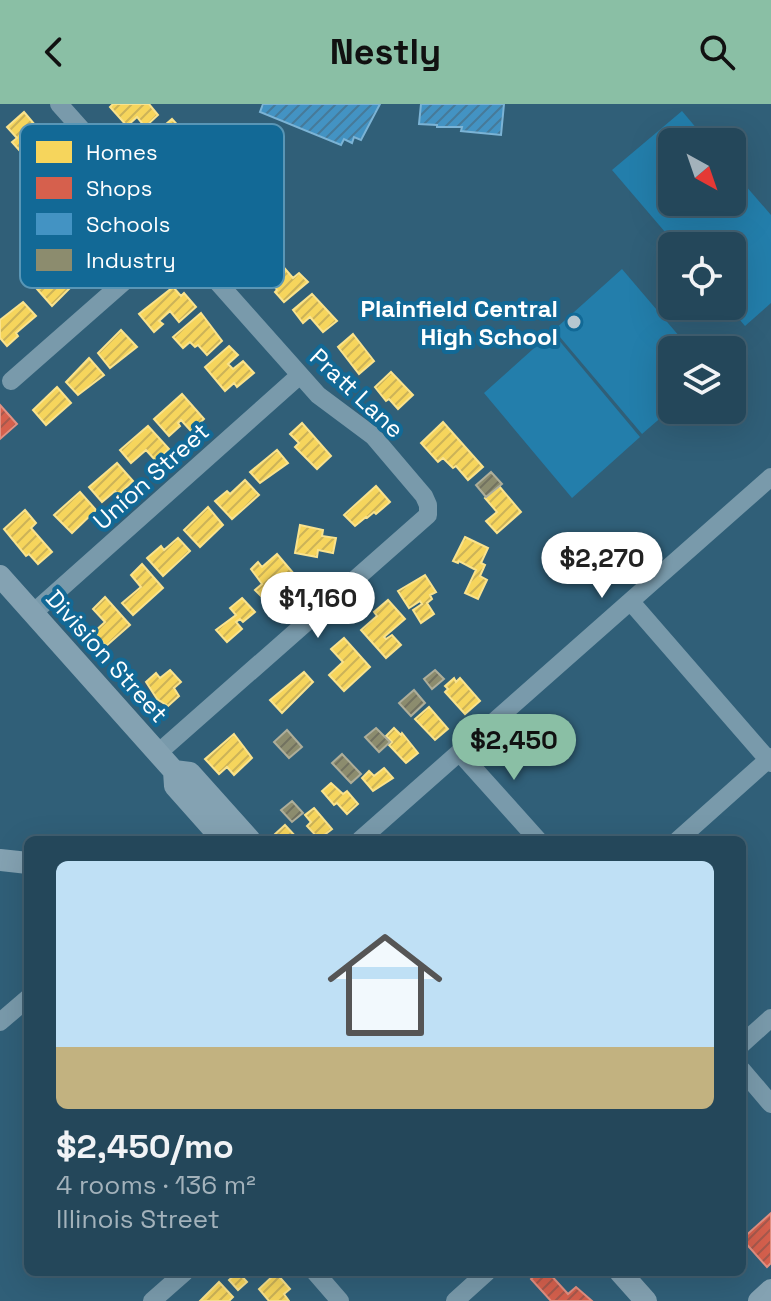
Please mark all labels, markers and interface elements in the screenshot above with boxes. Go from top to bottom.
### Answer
text: Nestly [330,29,441,75]
icon: back [32,30,76,74]
icon: search [695,30,739,74]
legend [20,124,284,288]
north arrow [658,128,746,216]
map controls [658,128,746,424]
text: Homes [86,138,158,166]
text: Shops [86,174,152,202]
text: Schools [86,210,170,238]
button: locate [658,232,746,320]
text: Industry [86,246,176,274]
place label: Plainfield Central High School [360,293,558,352]
marker: Plainfield Central High School [565,313,583,331]
button: layers [658,336,746,424]
street label: Pratt Lane [303,342,411,444]
street label: Union Street [87,416,215,536]
pin: $2,270 [537,532,667,600]
text: $2,270 [559,541,645,575]
pin: $1,160 [253,572,383,640]
text: $1,160 [279,581,357,615]
street label: Division Street [39,583,175,729]
pin: $2,450 [449,714,579,782]
text: $2,450 [470,723,558,757]
icon: home [313,913,457,1057]
text: $2,450/mo [56,1125,234,1168]
text: 4 rooms · 136 m² [56,1168,256,1202]
text: Illinois Street [56,1202,220,1236]

